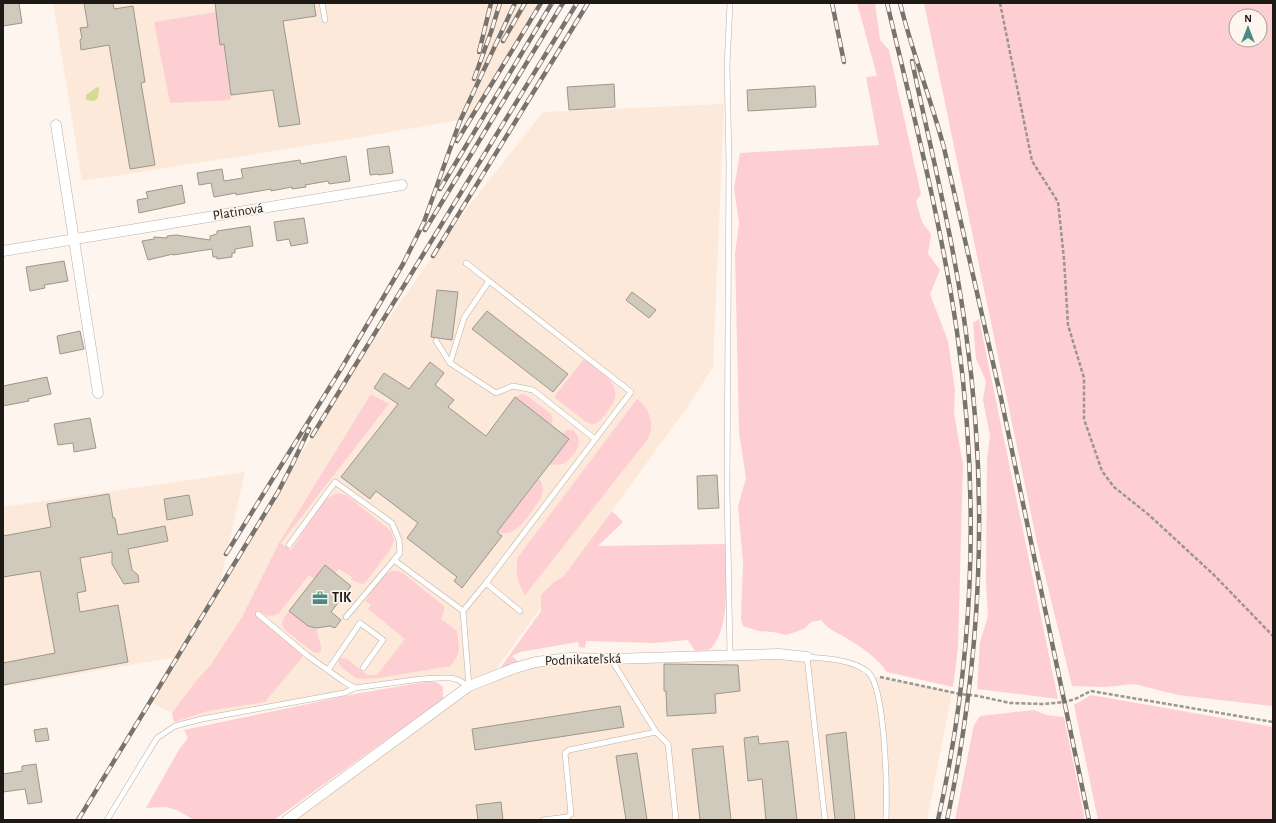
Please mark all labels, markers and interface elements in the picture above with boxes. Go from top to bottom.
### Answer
north arrow [1228,8,1268,48]
text: N [1244,13,1252,24]
street label: Platinová [212,201,265,223]
office icon: TIK [311,589,329,607]
place label: TIK [332,591,352,605]
street label: Podnikateľská [544,652,622,668]

